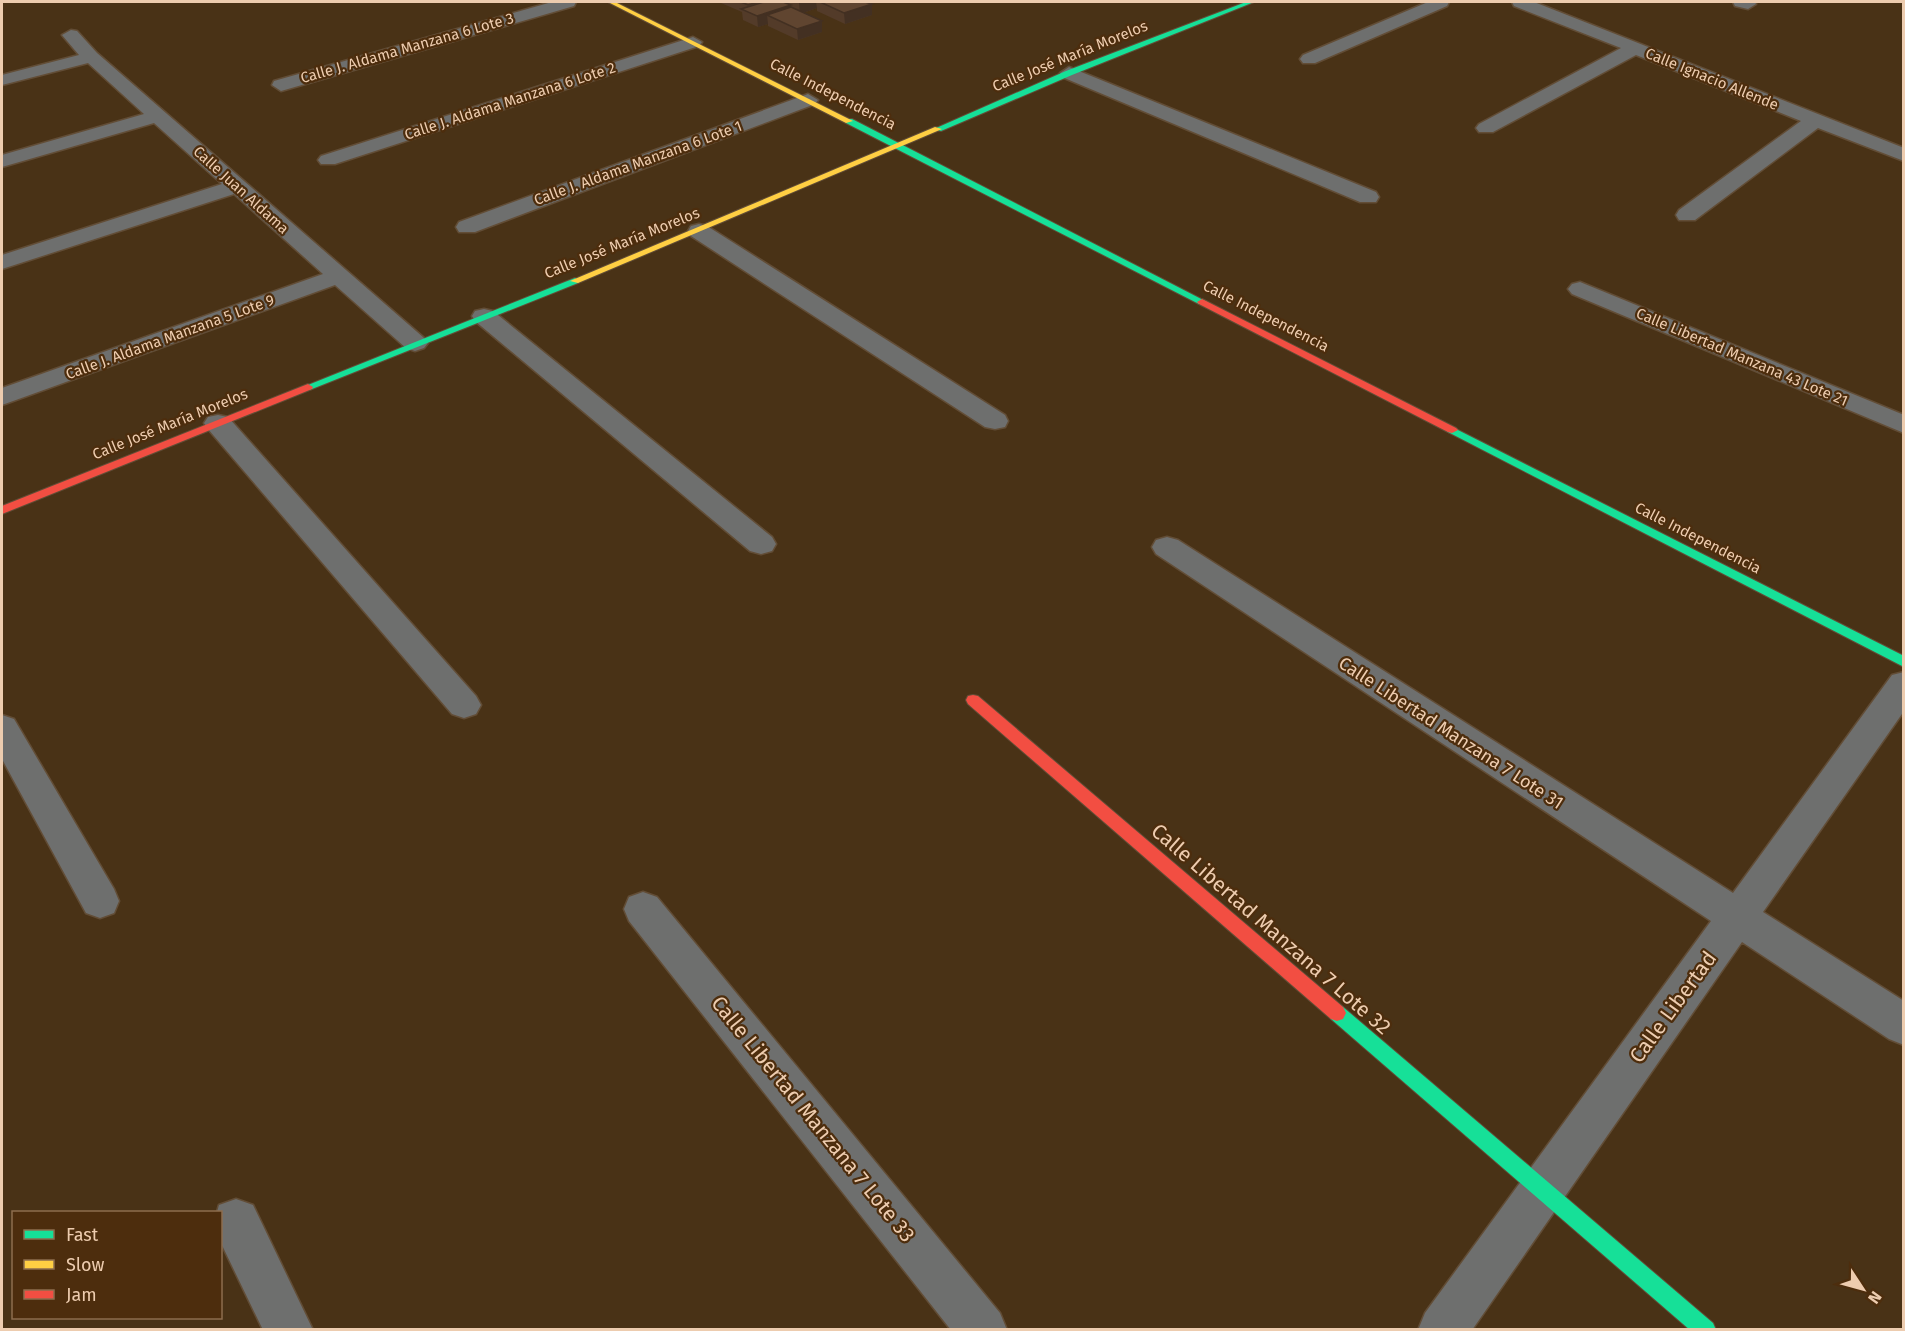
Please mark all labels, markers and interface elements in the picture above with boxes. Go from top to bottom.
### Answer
street label: Calle J. Aldama Manzana 6 Lote 3 [298,9,516,87]
street label: Calle José María Morelos [990,17,1150,95]
street label: Calle Ignacio Allende [1643,44,1781,114]
street label: Calle Independencia [767,54,899,134]
street label: Calle J. Aldama Manzana 6 Lote 2 [402,58,618,144]
street label: Calle J. Aldama Manzana 6 Lote 1 [532,117,744,209]
street label: Calle Juan Aldama [189,142,293,238]
street label: Calle José María Morelos [542,204,702,282]
street label: Calle Independencia [1200,276,1332,356]
street label: Calle J. Aldama Manzana 5 Lote 9 [63,291,277,383]
street label: Calle Libertad Manzana 43 Lote 21 [1634,304,1850,410]
street label: Calle José María Morelos [90,385,250,463]
street label: Calle Independencia [1632,498,1764,578]
street label: Calle Libertad Manzana 7 Lote 31 [1335,652,1567,814]
street label: Calle Libertad Manzana 7 Lote 32 [1146,818,1396,1040]
street label: Calle Libertad [1624,946,1722,1068]
street label: Calle Libertad Manzana 7 Lote 33 [706,991,920,1247]
legend [12,1211,222,1319]
text: Fast [66,1224,99,1246]
text: Slow [66,1254,105,1276]
north arrow [1833,1259,1893,1319]
text: Jam [66,1284,97,1306]
text: N [1864,1288,1886,1307]

